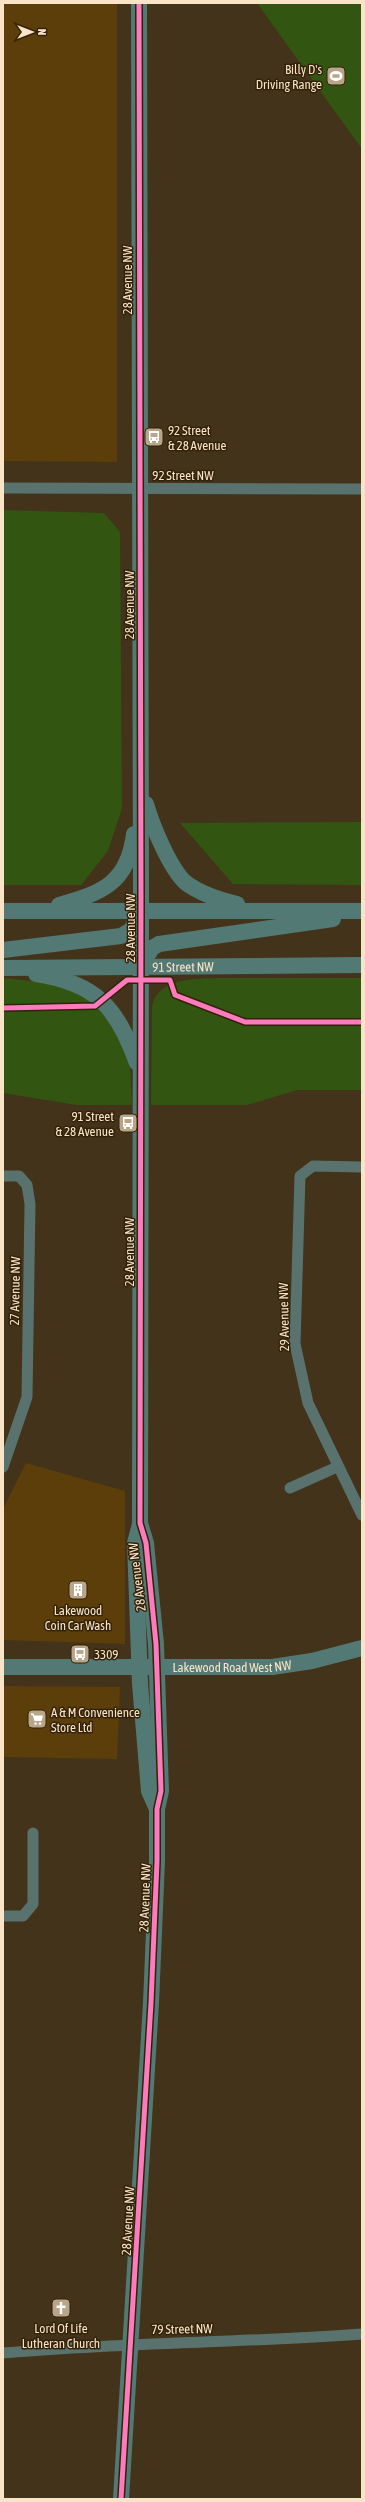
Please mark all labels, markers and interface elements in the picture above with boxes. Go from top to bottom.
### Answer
north arrow [12,12,52,52]
text: N [36,29,48,35]
place label: Billy D's Driving Range [256,62,322,92]
sports icon: Billy D's Driving Range [325,65,347,87]
street label: 28 Avenue NW [120,245,135,314]
place label: 92 Street & 28 Avenue [168,423,227,453]
bus stop icon: 92 Street & 28 Avenue [143,426,165,448]
street label: 92 Street NW [152,468,214,483]
street label: 28 Avenue NW [122,570,137,639]
street label: 28 Avenue NW [123,893,138,962]
street label: 91 Street NW [152,959,214,974]
place label: 91 Street & 28 Avenue [55,1109,114,1139]
bus stop icon: 91 Street & 28 Avenue [117,1112,139,1134]
street label: 28 Avenue NW [122,1217,137,1286]
street label: 27 Avenue NW [7,1256,23,1326]
street label: 29 Avenue NW [276,1282,292,1352]
street label: 28 Avenue NW [125,1541,149,1612]
building icon: Lakewood Coin Car Wash [67,1579,89,1601]
place label: Lakewood Coin Car Wash [45,1603,111,1633]
bus stop icon: 3309 [69,1643,91,1665]
place label: 3309 [94,1647,118,1662]
street label: Lakewood Road West NW [173,1657,293,1675]
place label: A & M Convenience Store Ltd [51,1705,140,1735]
supermarket icon: A & M Convenience Store Ltd [26,1708,48,1730]
street label: 28 Avenue NW [136,1863,154,1933]
street label: 28 Avenue NW [119,2186,137,2256]
church icon: Lord Of Life Lutheran Church [50,2297,72,2319]
place label: Lord Of Life Lutheran Church [22,2321,100,2351]
street label: 79 Street NW [151,2321,213,2337]

